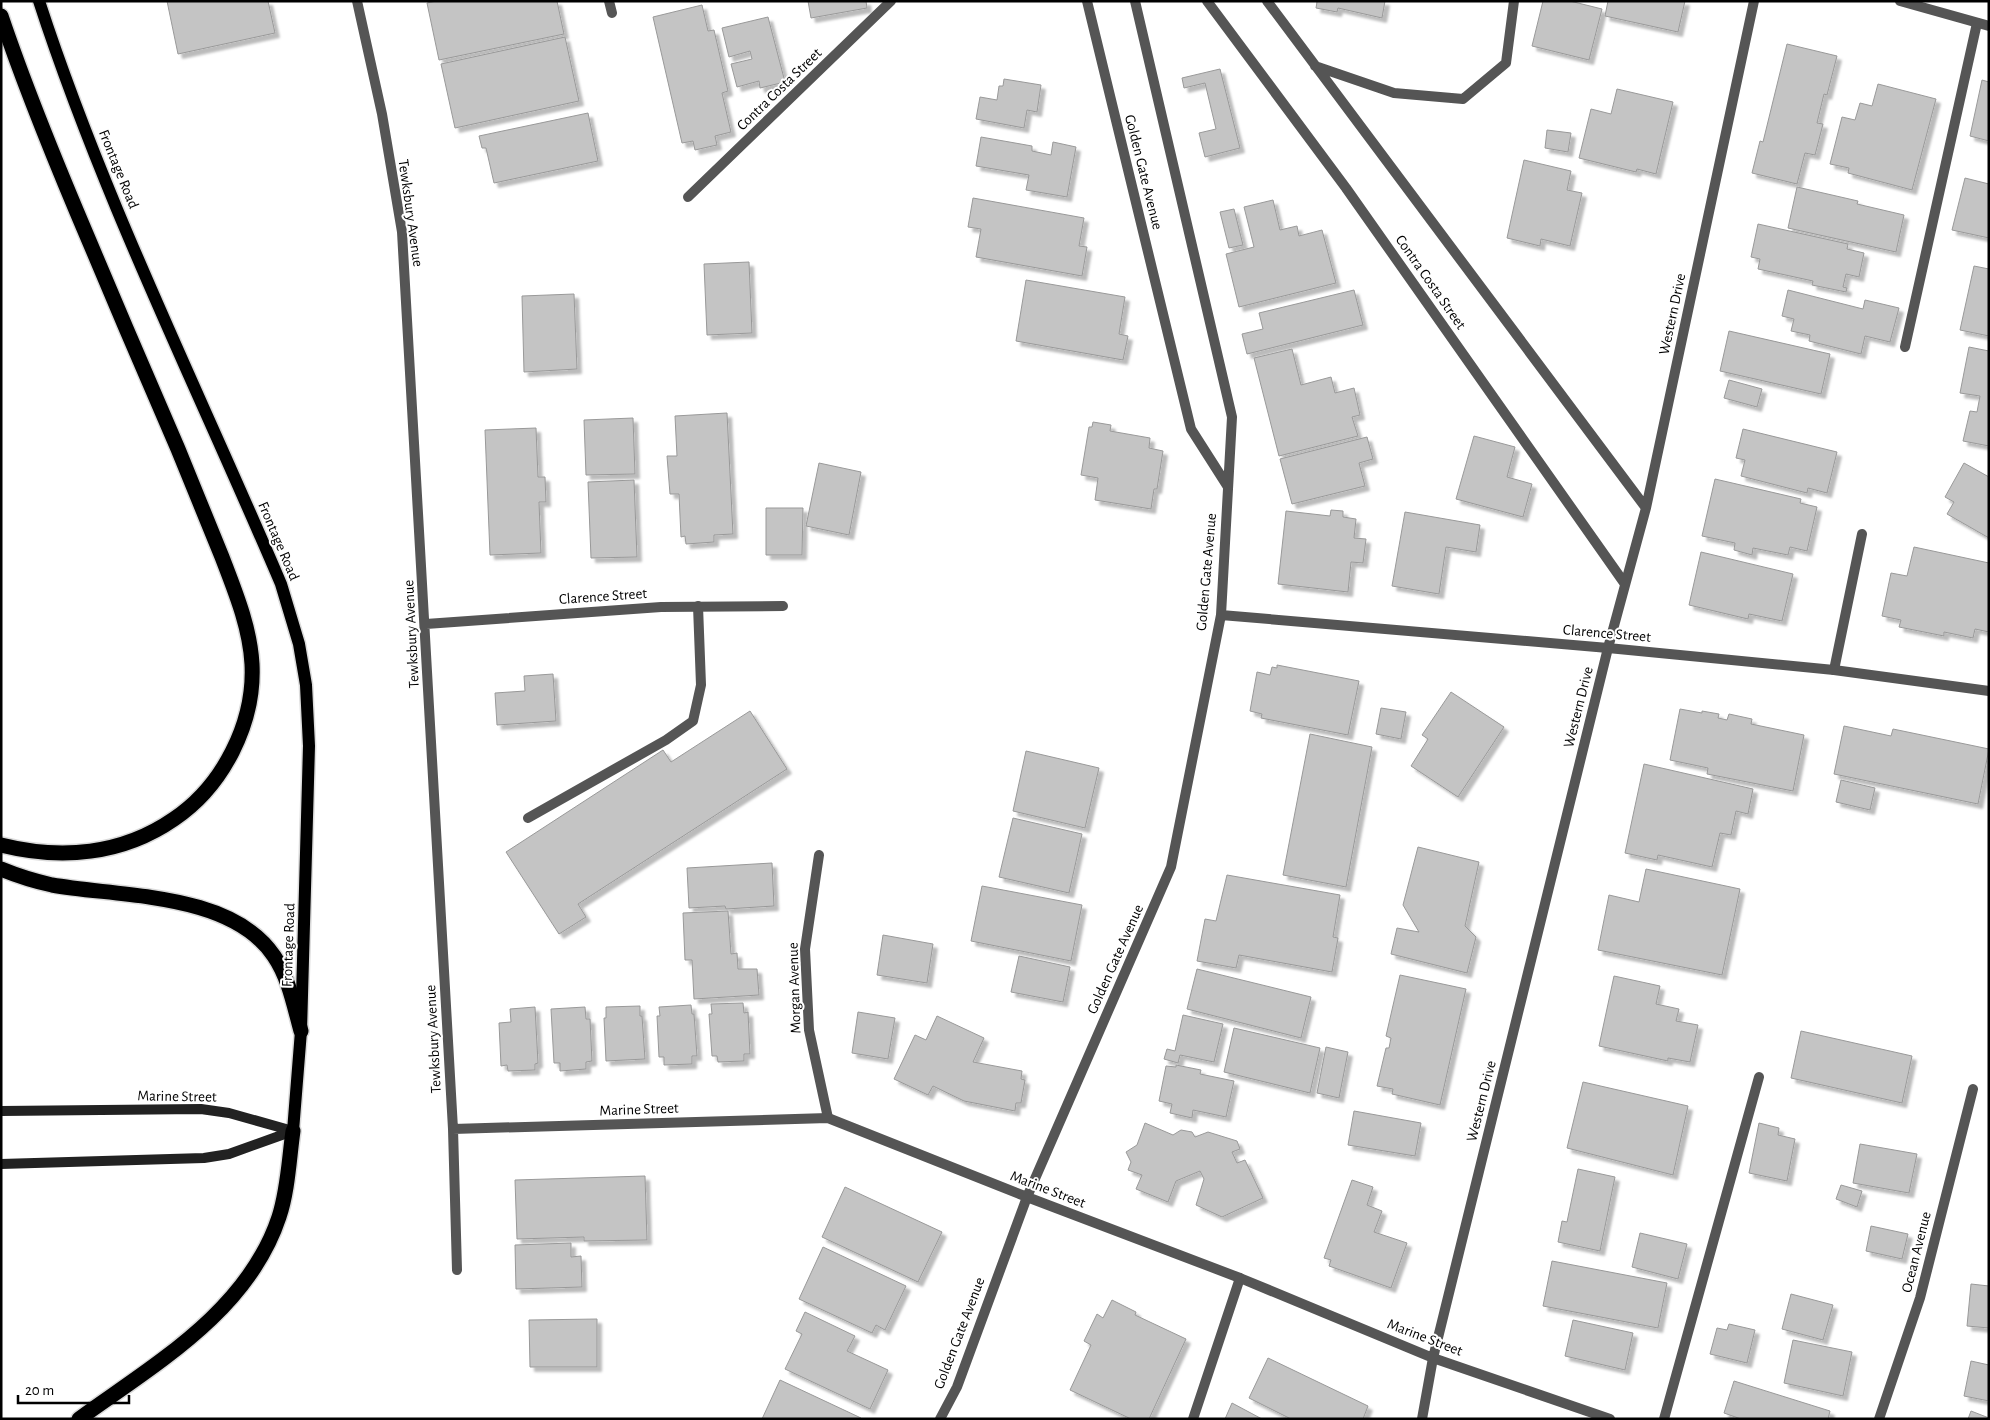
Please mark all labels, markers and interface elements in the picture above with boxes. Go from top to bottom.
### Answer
street label: Contra Costa Street [734,45,825,133]
street label: Golden Gate Avenue [1122,113,1165,231]
street label: Frontage Road [96,127,141,211]
street label: Tewksbury Avenue [396,158,426,268]
street label: Contra Costa Street [1393,232,1469,332]
street label: Western Drive [1657,272,1688,356]
street label: Frontage Road [255,500,302,583]
street label: Golden Gate Avenue [1194,512,1219,632]
street label: Tewksbury Avenue [401,579,422,689]
street label: Clarence Street [558,586,648,607]
street label: Clarence Street [1562,622,1652,645]
street label: Western Drive [1561,665,1596,749]
street label: Golden Gate Avenue [1085,902,1146,1016]
street label: Frontage Road [280,903,297,987]
street label: Morgan Avenue [785,942,804,1034]
street label: Tewksbury Avenue [423,984,444,1094]
street label: Western Drive [1464,1059,1499,1143]
street label: Marine Street [137,1088,217,1105]
street label: Marine Street [599,1101,679,1118]
street label: Marine Street [1008,1168,1088,1211]
street label: Ocean Avenue [1899,1210,1934,1294]
street label: Golden Gate Avenue [931,1275,988,1391]
street label: Marine Street [1385,1316,1465,1359]
scale bar [18,1372,129,1404]
text: 20 m [25,1383,54,1398]

